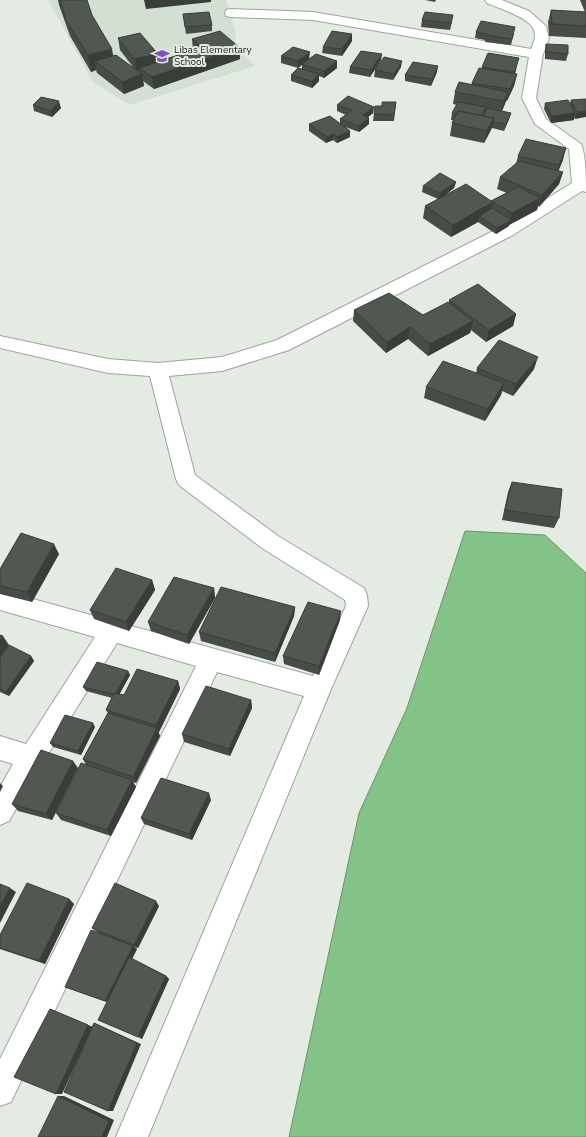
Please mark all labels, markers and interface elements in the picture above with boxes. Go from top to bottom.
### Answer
place label: Libas Elementary School [174,43,253,69]
school or university icon: Libas Elementary School [153,47,171,65]

